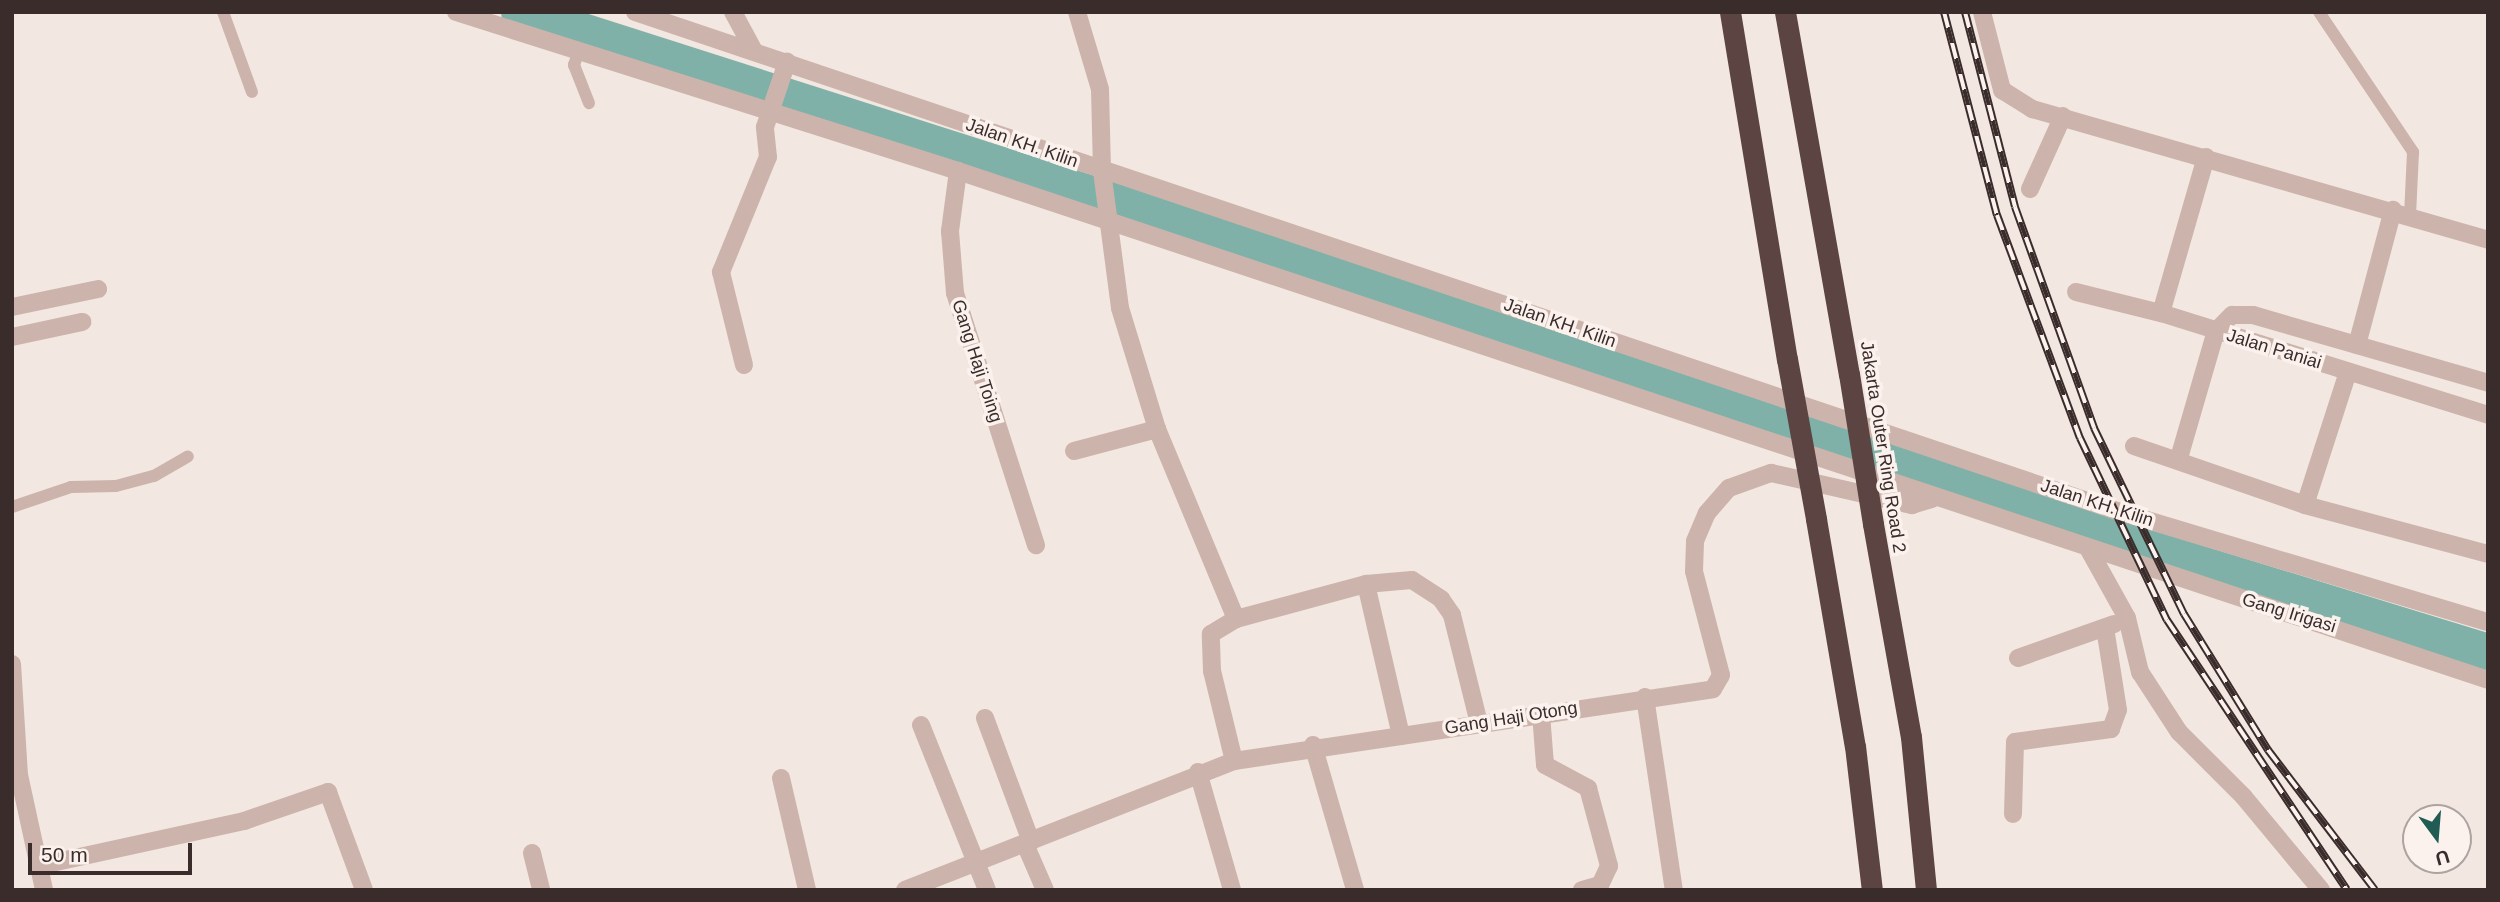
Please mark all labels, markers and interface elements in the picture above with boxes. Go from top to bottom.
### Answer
street label: Jalan KH. Kilin [963,114,1081,172]
street label: Jalan KH. Kilin [1501,294,1619,352]
street label: Gang Haji Toing [947,297,1007,425]
street label: Jalan Paniai [2224,324,2324,374]
street label: Jakarta Outer Ring Road 2 [1856,340,1910,554]
street label: Jalan KH. Kilin [2038,475,2156,531]
street label: Gang Irigasi [2239,588,2339,638]
street label: Gang Haji Otong [1443,697,1579,739]
north arrow [2402,804,2472,874]
scale bar [32,828,196,872]
text: 50 m [41,843,88,866]
text: U [2433,846,2452,870]

